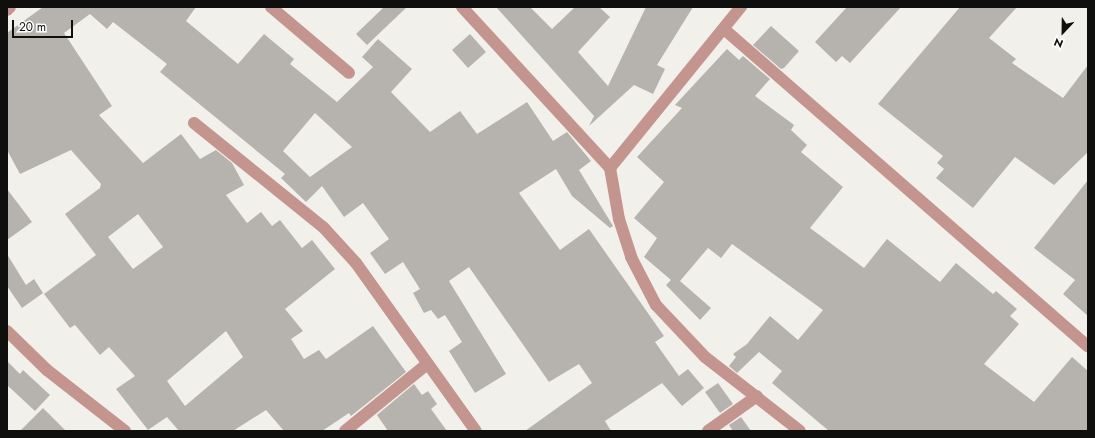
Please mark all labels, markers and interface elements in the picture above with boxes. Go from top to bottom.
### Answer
scale bar [14,12,75,38]
north arrow [1043,12,1083,52]
text: 20 m [19,18,46,36]
text: N [1051,34,1066,52]

